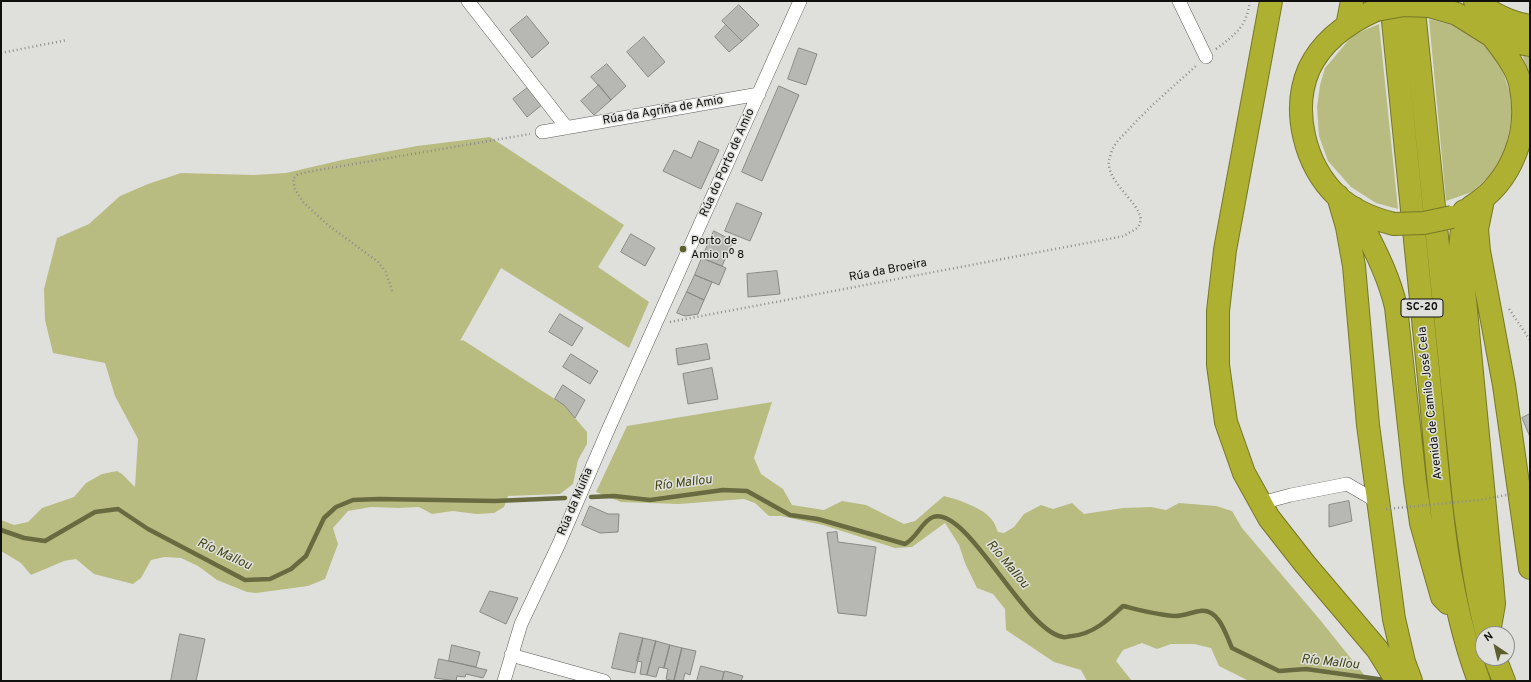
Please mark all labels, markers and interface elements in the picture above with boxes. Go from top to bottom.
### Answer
street label: Rúa da Agriña de Amio [602,93,724,129]
street label: Rúa do Porto de Amio [698,107,758,219]
place label: Porto de Amio nº 8 [691,235,744,263]
marker: Porto de Amio nº 8 [678,244,688,254]
street label: Rúa da Broeira [848,256,928,286]
road number: SC-20 [1401,299,1443,317]
street label: Avenida de Camilo José Cela [1416,326,1446,480]
street label: Rúa da Muíña [555,466,597,538]
water label: Río Mallou [653,473,713,495]
water label: Río Mallou [194,536,254,574]
water label: Río Mallou [982,538,1032,592]
north arrow [1475,626,1515,666]
text: N [1481,629,1496,645]
water label: Río Mallou [1300,652,1360,674]

